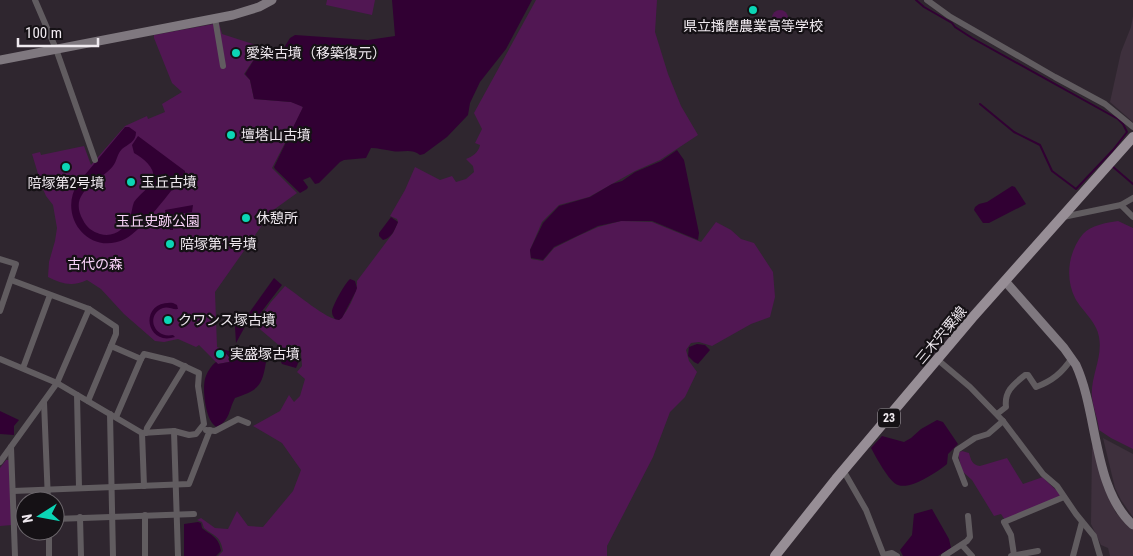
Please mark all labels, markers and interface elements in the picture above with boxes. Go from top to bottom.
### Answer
marker: 県立播磨農業高等学校 [747,4,759,16]
scale bar [18,15,98,47]
place label: 県立播磨農業高等学校 [683,18,823,34]
text: 100 m [25,24,62,42]
place label: 愛染古墳（移築復元） [246,45,386,61]
marker: 愛染古墳（移築復元） [230,47,242,59]
place label: 壇塔山古墳 [241,127,311,143]
marker: 壇塔山古墳 [225,129,237,141]
marker: 陪塚第2号墳 [60,161,72,173]
place label: 玉丘古墳 [141,174,197,190]
place label: 陪塚第2号墳 [28,175,104,191]
marker: 玉丘古墳 [125,176,137,188]
place label: 休憩所 [256,210,298,226]
marker: 休憩所 [240,212,252,224]
park label: 玉丘史跡公園 [116,213,200,229]
place label: 陪塚第1号墳 [180,236,257,252]
marker: 陪塚第1号墳 [164,238,176,250]
park label: 古代の森 [67,256,123,272]
street label: 三木宍粟線 [912,303,970,367]
place label: クワンス塚古墳 [178,312,276,328]
marker: クワンス塚古墳 [162,314,174,326]
place label: 実盛塚古墳 [230,346,300,362]
marker: 実盛塚古墳 [214,348,226,360]
road number: 23 [878,408,900,428]
north arrow [15,491,65,541]
text: N [19,513,36,524]

